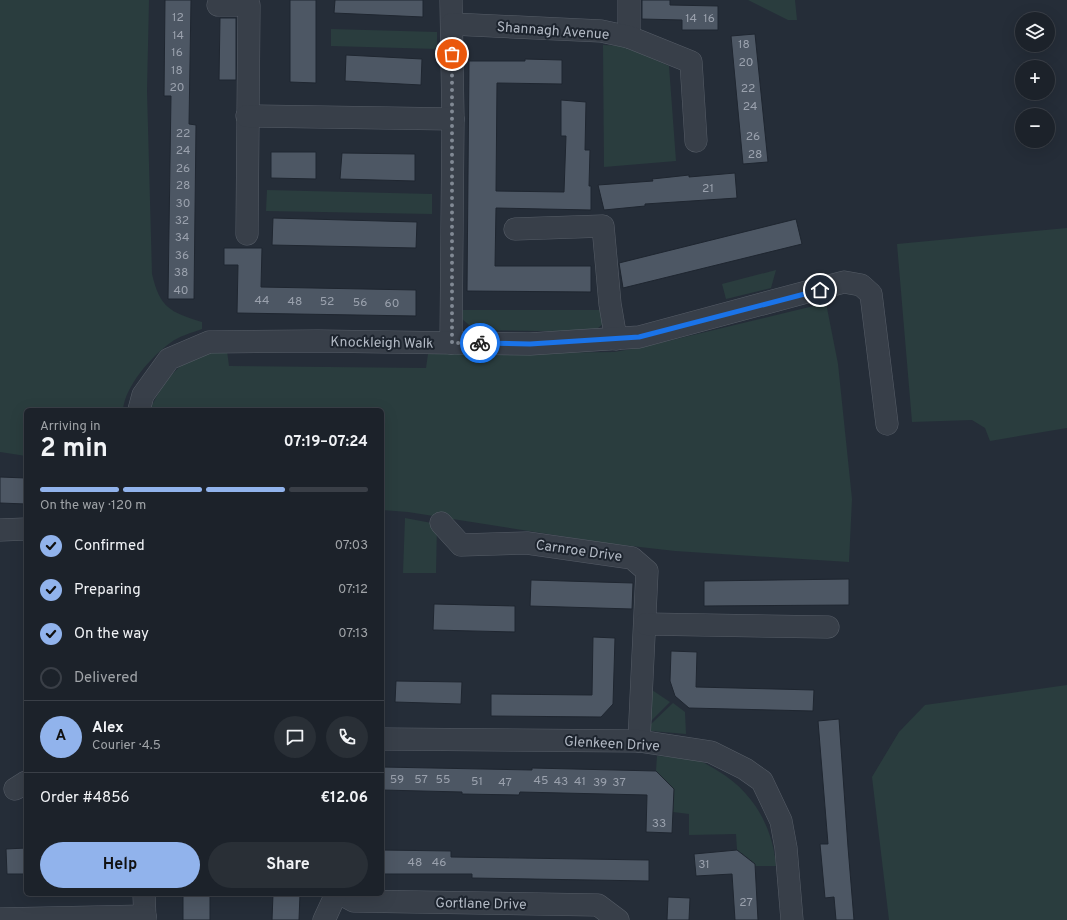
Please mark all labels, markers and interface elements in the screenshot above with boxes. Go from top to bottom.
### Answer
house number: 12 [172,10,184,26]
house number: 14 [685,11,697,27]
house number: 16 [703,11,715,27]
map controls [1015,12,1055,148]
button: layers [1015,12,1055,52]
street label: Shannagh Avenue [496,19,610,44]
house number: 14 [172,28,184,44]
pin [435,37,469,71]
house number: 18 [738,37,750,53]
icon: bag [441,43,463,65]
house number: 16 [171,45,183,61]
house number: 20 [738,55,754,71]
button: + [1015,60,1055,100]
house number: 18 [171,63,183,79]
house number: 20 [169,80,185,96]
house number: 22 [741,81,755,97]
house number: 24 [743,99,757,115]
button: − [1015,108,1055,148]
house number: 22 [176,126,190,142]
house number: 26 [746,129,760,145]
house number: 24 [176,143,190,159]
house number: 28 [748,147,762,163]
house number: 26 [176,161,190,177]
house number: 28 [176,178,190,194]
house number: 21 [702,181,714,197]
house number: 30 [176,196,190,212]
house number: 32 [175,213,189,229]
house number: 34 [175,230,189,246]
house number: 36 [175,248,189,264]
house number: 38 [174,265,188,281]
pin [803,273,837,307]
icon: home [809,279,831,301]
house number: 40 [173,283,189,299]
house number: 44 [255,293,269,309]
house number: 48 [288,294,302,310]
house number: 52 [320,294,334,310]
house number: 56 [353,295,367,311]
house number: 60 [385,296,399,312]
courier [460,323,500,363]
icon: bike [469,332,491,354]
street label: Knockleigh Walk [330,334,434,353]
text: Arriving in [40,419,101,435]
text: 2 min [40,433,108,466]
text: 07:19–07:24 [284,433,368,452]
text: On the way · 120 m [40,498,146,514]
icon: check [40,535,62,557]
text: Confirmed [74,537,145,556]
street label: Carnroe Drive [534,537,623,566]
text: 07:03 [335,538,368,554]
icon: check [40,579,62,601]
text: Preparing [74,581,141,600]
text: 07:12 [338,582,368,598]
icon: check [40,623,62,645]
text: On the way [74,625,149,644]
text: 07:13 [338,626,368,642]
text: Delivered [74,669,138,688]
button: chat [274,716,316,758]
button: phone [326,716,368,758]
text: Alex [92,719,124,738]
text: A [56,727,66,746]
street label: Glenkeen Drive [564,734,660,755]
text: Courier · 4.5 [92,738,161,754]
house number: 59 [390,772,404,788]
house number: 57 [414,772,428,788]
house number: 55 [436,772,450,788]
house number: 45 [534,773,548,789]
house number: 51 [471,774,483,790]
house number: 43 [554,774,568,790]
house number: 41 [574,774,586,790]
house number: 47 [498,775,512,791]
house number: 39 [593,775,607,791]
house number: 37 [612,775,626,791]
text: Order #4856 [40,789,129,808]
text: €12.06 [321,789,368,808]
house number: 33 [652,816,666,832]
button: Help [40,842,200,888]
button: Share [208,842,368,888]
house number: 48 [408,855,422,871]
house number: 46 [432,855,446,871]
house number: 31 [698,857,710,873]
street label: Gortlane Drive [435,895,527,914]
house number: 27 [739,895,753,911]

